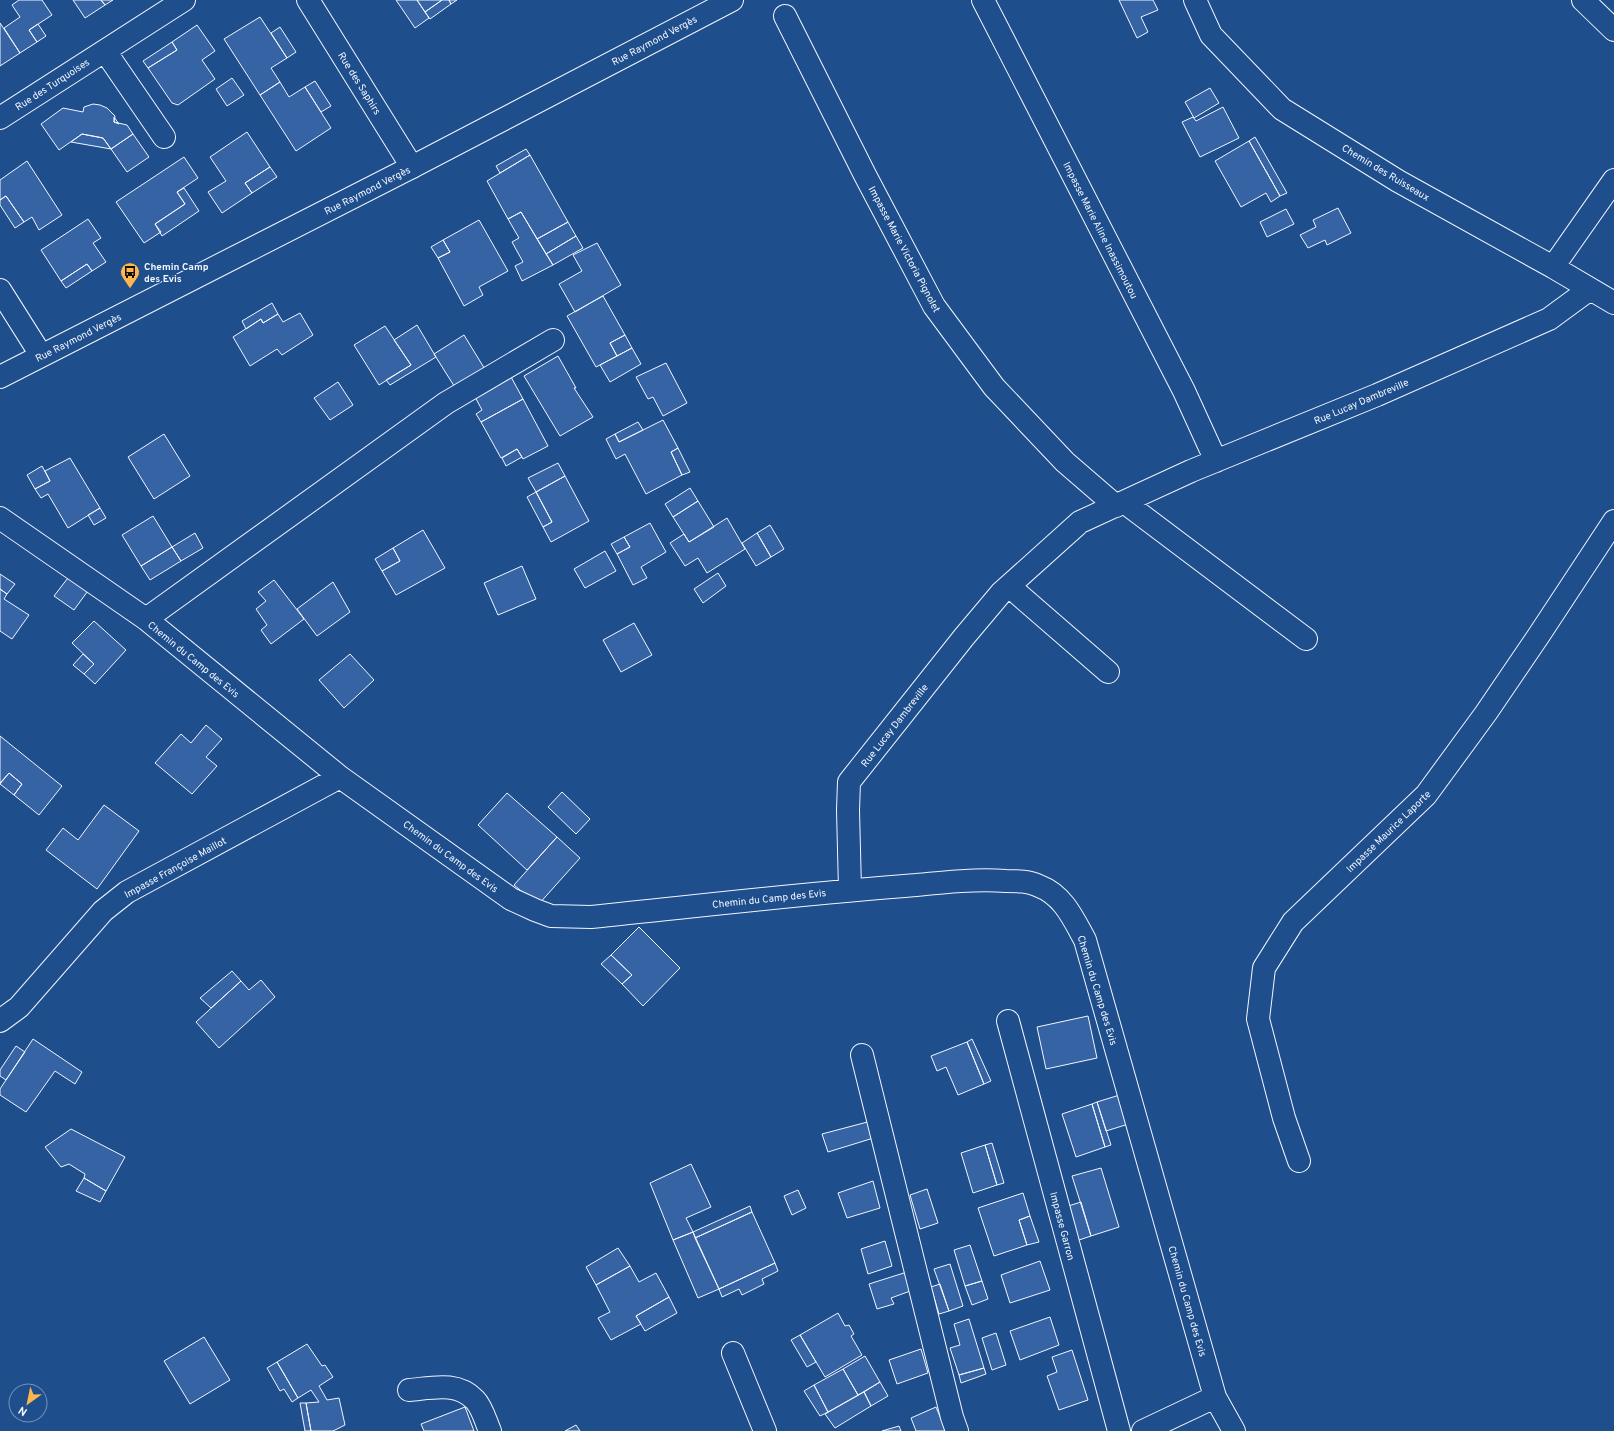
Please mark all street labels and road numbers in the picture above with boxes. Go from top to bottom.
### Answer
street label: Rue Raymond Vergès [610,13,700,69]
street label: Rue des Saphirs [334,50,383,118]
street label: Rue des Turquoises [13,56,93,114]
street label: Chemin des Ruisseaux [1339,142,1431,205]
street label: Impasse Marie Aline Inassimoutou [1059,160,1140,301]
street label: Rue Raymond Vergès [322,164,413,219]
street label: Impasse Marie Victoria Pignolet [865,184,943,315]
street label: Rue Raymond Vergès [33,311,124,366]
street label: Rue Lucay Dambreville [1312,376,1411,428]
street label: Chemin du Camp des Evis [144,619,242,701]
street label: Rue Lucay Dambreville [859,682,932,770]
street label: Impasse Maurice Laporte [1344,788,1434,876]
street label: Chemin du Camp des Evis [400,818,501,896]
street label: Impasse Françoise Maillot [122,835,229,902]
street label: Chemin du Camp des Evis [712,887,827,912]
street label: Chemin du Camp des Evis [1074,934,1120,1047]
street label: Impasse Garron [1046,1191,1077,1262]
street label: Chemin du Camp des Evis [1165,1245,1209,1359]

